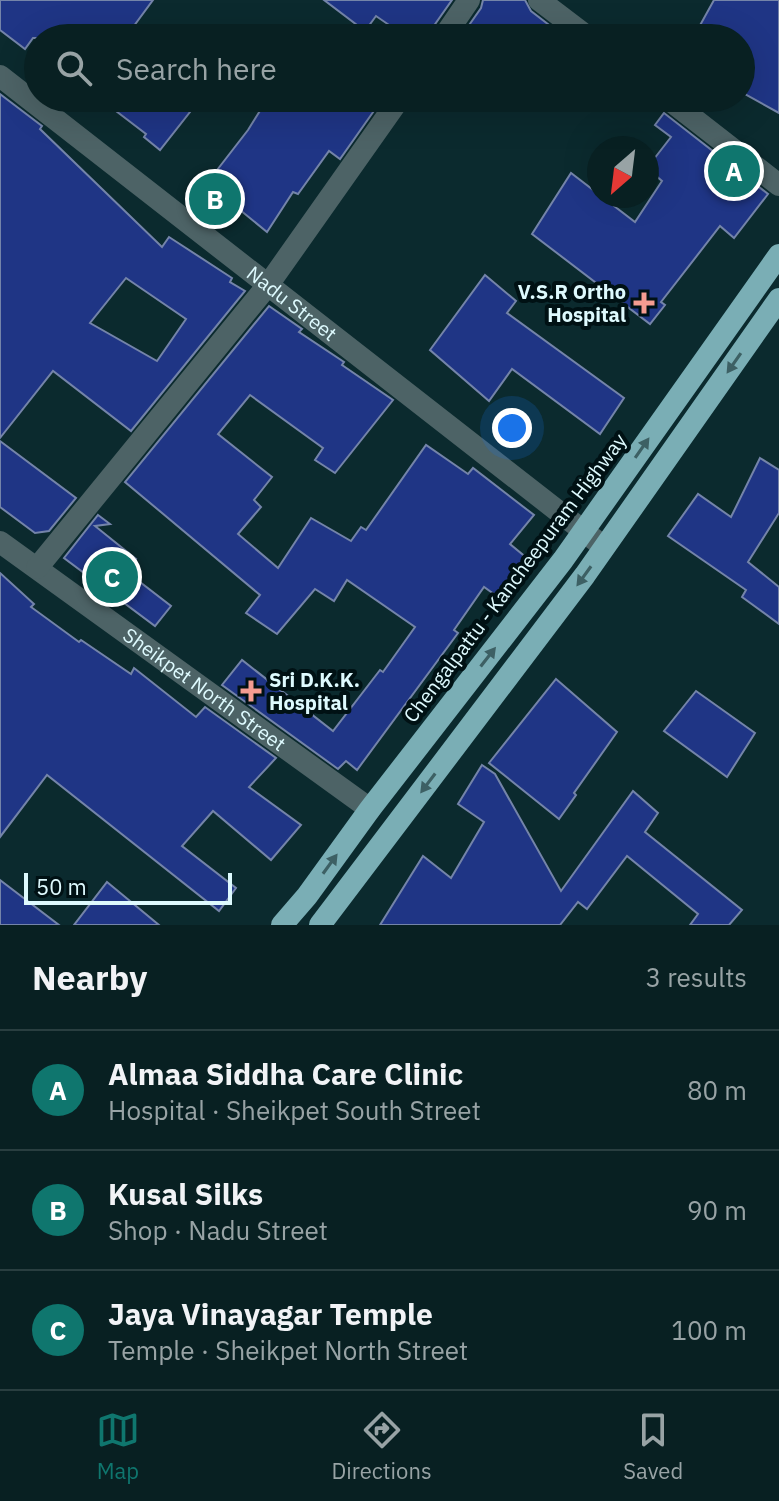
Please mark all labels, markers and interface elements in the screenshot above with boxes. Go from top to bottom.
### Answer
search box [24,24,755,112]
icon: search [52,46,96,90]
text: Search here [116,49,277,88]
north arrow [587,136,659,208]
pin: A [708,141,760,201]
pin: B [189,169,241,229]
street label: Nadu Street [241,259,343,347]
place label: V.S.R Ortho Hospital [518,278,626,328]
marker: V.S.R Ortho Hospital [633,292,655,314]
one-way arrow [727,353,742,374]
your location [492,408,532,448]
street label: Chengalpattu - Kancheepuram Highway [397,428,632,728]
one-way arrow [634,438,649,459]
pin: C [86,547,138,607]
one-way arrow [577,565,592,586]
street label: Sheikpet North Street [118,621,291,757]
one-way arrow [479,647,495,667]
place label: Sri D.K.K. Hospital [269,666,360,716]
marker: Sri D.K.K. Hospital [240,680,262,702]
one-way arrow [421,773,436,794]
one-way arrow [322,853,338,875]
scale bar [24,869,232,905]
text: 50 m [36,872,87,901]
text: Nearby [32,955,147,999]
text: 3 results [645,960,747,994]
text: Almaa Siddha Care Clinic [108,1054,463,1093]
text: A [49,1073,67,1107]
text: 80 m [687,1073,747,1107]
text: Hospital · Sheikpet South Street [108,1093,481,1127]
text: Kusal Silks [108,1174,263,1213]
text: B [49,1193,67,1227]
text: 90 m [687,1193,747,1227]
text: Shop · Nadu Street [108,1213,328,1247]
text: Jaya Vinayagar Temple [108,1294,433,1333]
text: C [50,1313,66,1347]
text: 100 m [671,1313,747,1347]
text: Temple · Sheikpet North Street [108,1333,468,1367]
tab: Map [96,1408,140,1485]
tab: Directions [332,1408,432,1485]
tab: Saved [623,1408,683,1485]

